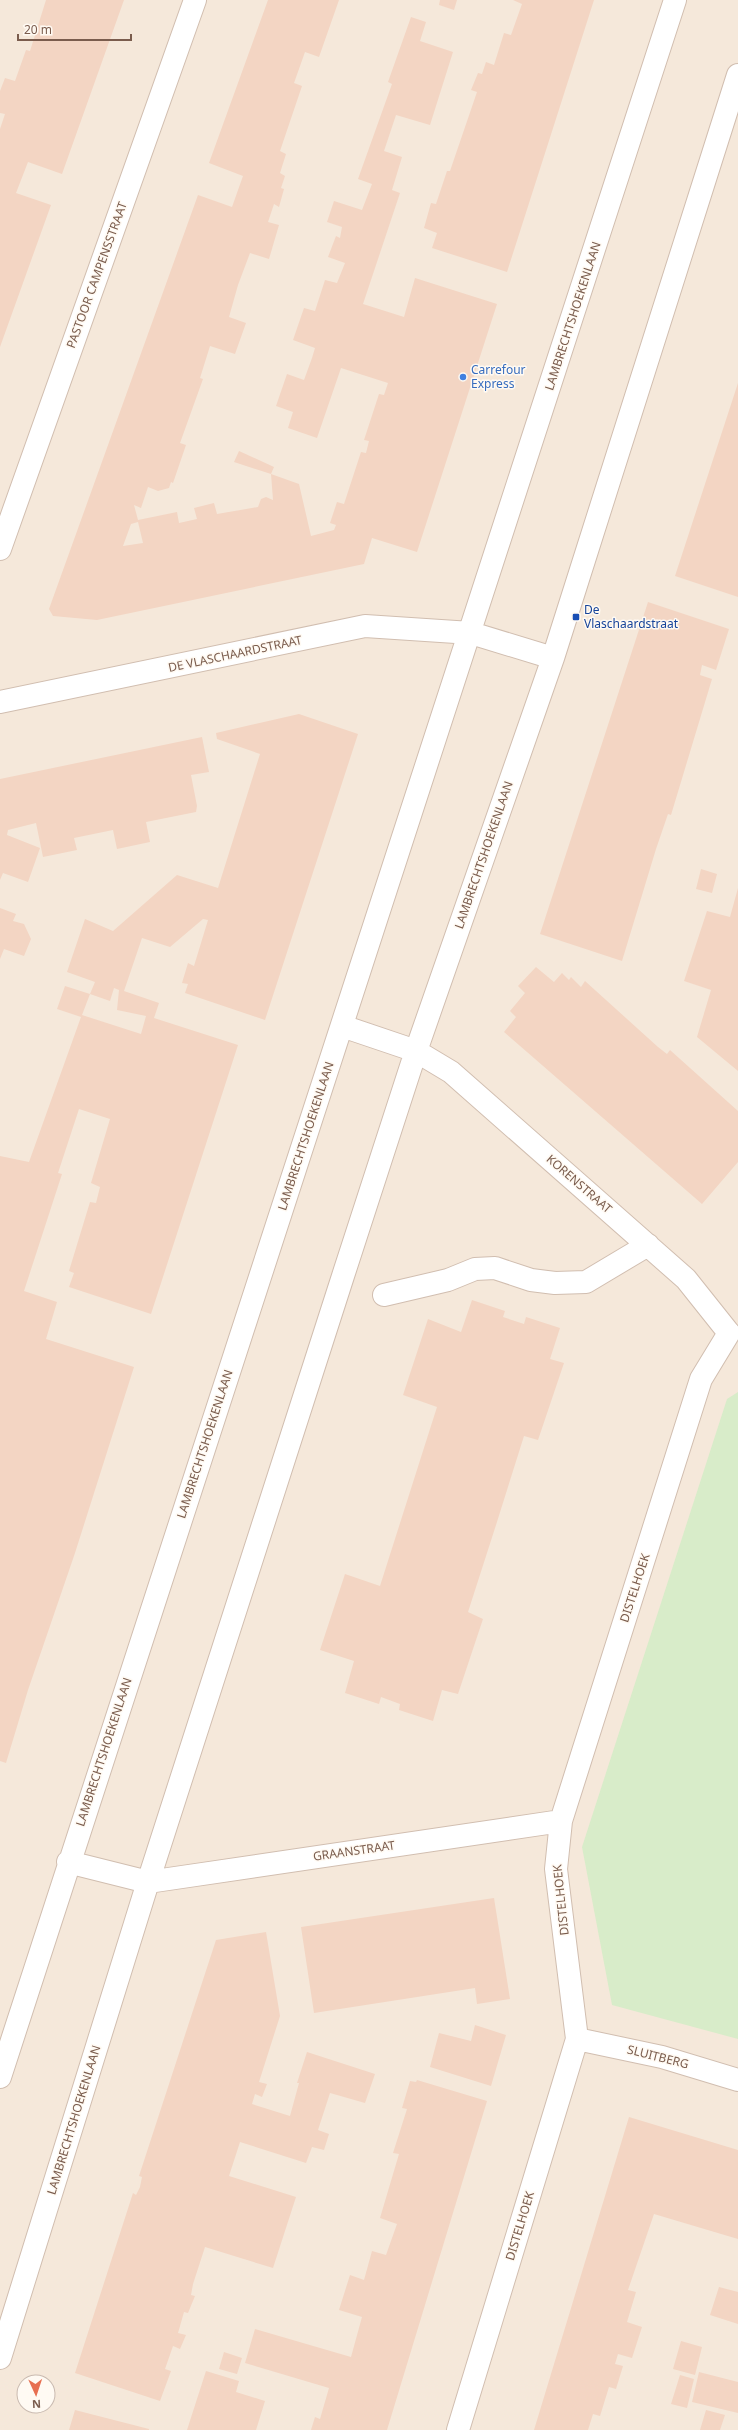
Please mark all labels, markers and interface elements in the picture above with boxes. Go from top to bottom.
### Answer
scale bar [18,16,131,42]
text: 20 m [24,21,52,38]
street label: PASTOOR CAMPENSSTRAAT [62,199,131,350]
street label: LAMBRECHTSHOEKENLAAN [540,239,605,392]
place label: Carrefour Express [471,361,526,392]
marker: Carrefour Express [458,372,468,382]
place label: De Vlaschaardstraat [584,601,679,632]
marker: De Vlaschaardstraat [571,612,581,622]
street label: DE VLASCHAARDSTRAAT [167,631,304,676]
street label: LAMBRECHTSHOEKENLAAN [450,779,517,931]
street label: LAMBRECHTSHOEKENLAAN [273,1059,338,1212]
street label: KORENSTRAAT [543,1150,616,1217]
street label: LAMBRECHTSHOEKENLAAN [172,1367,237,1520]
street label: DISTELHOEK [615,1551,654,1624]
street label: LAMBRECHTSHOEKENLAAN [71,1675,136,1828]
street label: GRAANSTRAAT [312,1836,396,1865]
street label: DISTELHOEK [548,1863,573,1936]
street label: SLUITBERG [626,2041,691,2072]
street label: LAMBRECHTSHOEKENLAAN [43,2043,104,2197]
street label: DISTELHOEK [501,2189,538,2262]
north arrow [16,2374,56,2414]
text: N [32,2397,41,2412]

